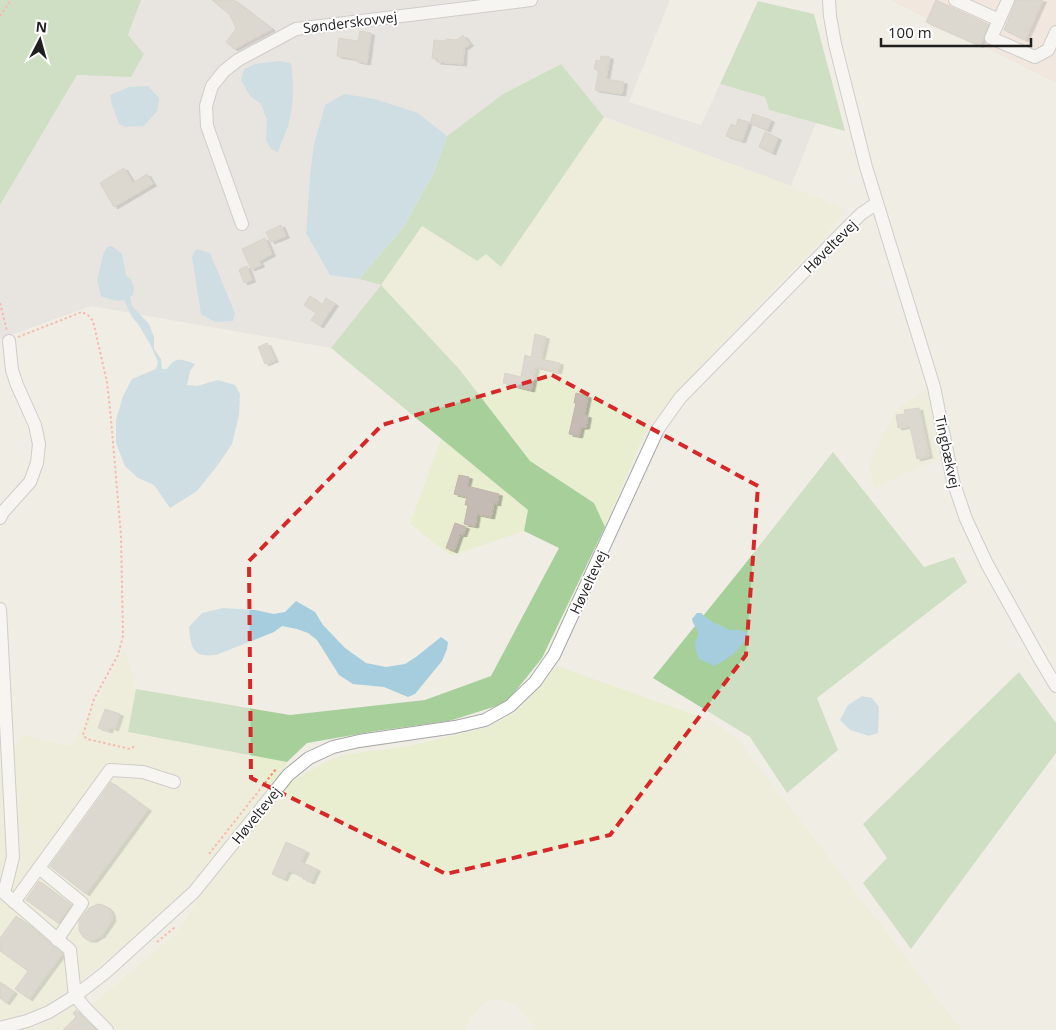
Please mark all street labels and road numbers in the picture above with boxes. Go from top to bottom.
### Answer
street label: Sønderskovvej [302,7,398,37]
street label: Høveltevej [799,215,861,277]
street label: Tingbækvej [931,414,965,490]
street label: Høveltevej [565,547,611,617]
street label: Høveltevej [227,782,285,848]

